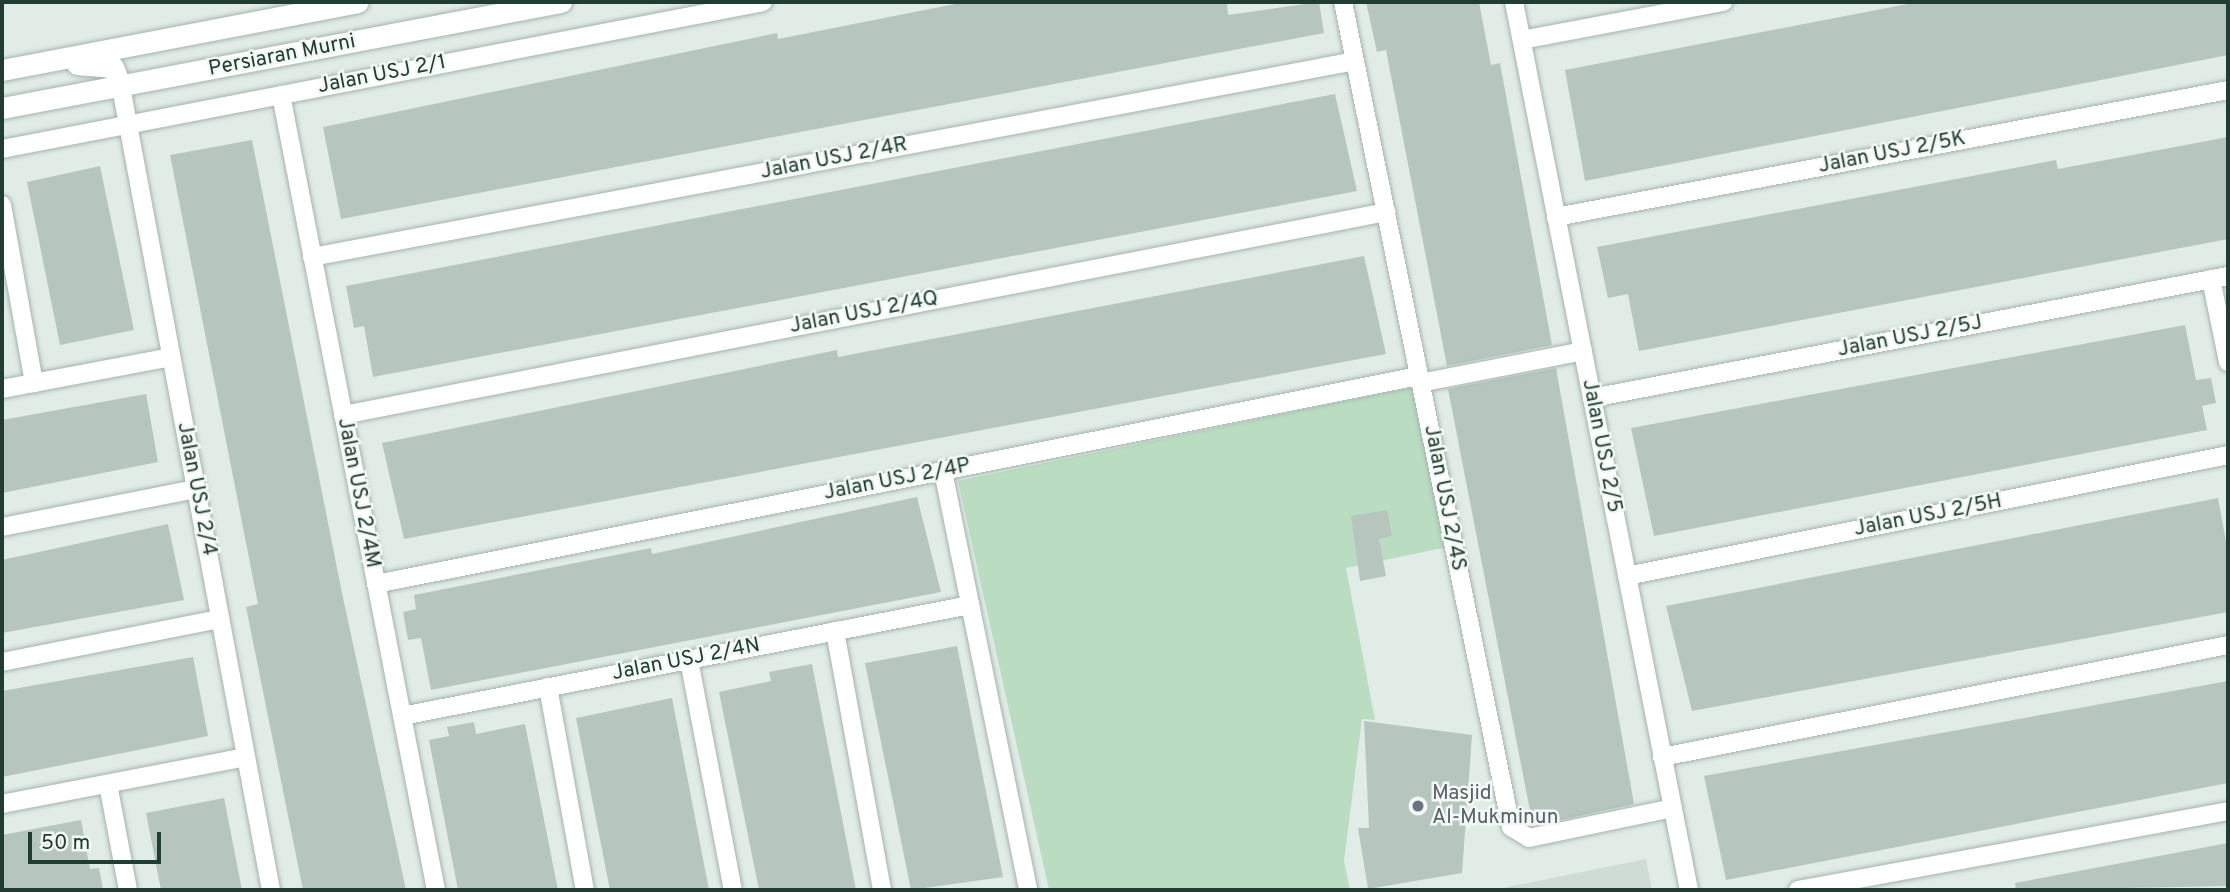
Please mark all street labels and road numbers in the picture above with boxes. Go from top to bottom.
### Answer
street label: Persiaran Murni [206,29,358,83]
street label: Jalan USJ 2/1 [316,50,448,100]
street label: Jalan USJ 2/5K [1816,126,1968,180]
street label: Jalan USJ 2/4R [758,132,910,186]
street label: Jalan USJ 2/4Q [788,286,940,340]
street label: Jalan USJ 2/5J [1835,311,1985,363]
street label: Jalan USJ 2/5 [1576,377,1626,515]
street label: Jalan USJ 2/4M [331,416,385,570]
street label: Jalan USJ 2/4 [171,420,221,558]
street label: Jalan USJ 2/4S [1418,423,1470,573]
street label: Jalan USJ 2/4P [822,453,972,507]
street label: Jalan USJ 2/5H [1852,489,2004,543]
street label: Jalan USJ 2/4N [610,633,762,687]

